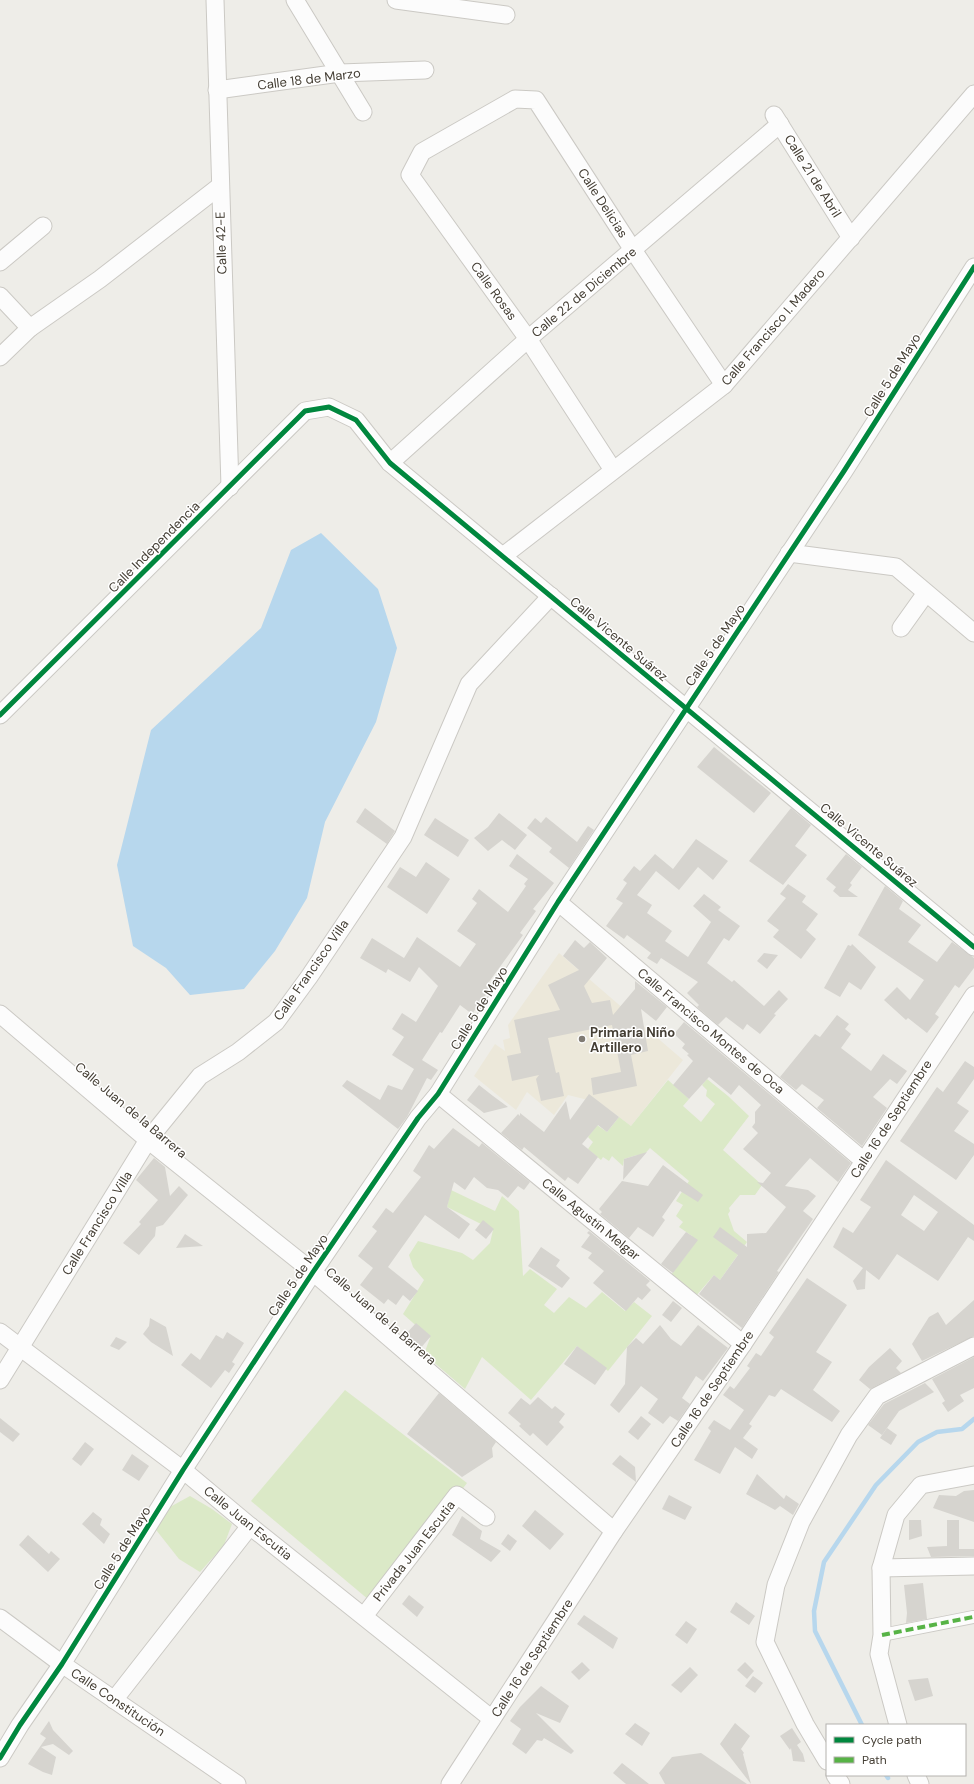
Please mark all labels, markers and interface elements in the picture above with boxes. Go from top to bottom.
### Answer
street label: Calle 18 de Marzo [256,64,362,94]
street label: Calle 21 de Abril [781,131,845,221]
street label: Calle Delicias [574,165,632,241]
street label: Calle 42-E [211,211,231,275]
street label: Calle 22 de Diciembre [528,243,640,341]
street label: Calle Rosas [467,258,521,324]
street label: Calle Francisco I. Madero [717,265,829,389]
street label: Calle 5 de Mayo [859,330,925,420]
street label: Calle Independencia [105,498,203,596]
street label: Calle Vicente Suárez [566,593,672,685]
street label: Calle 5 de Mayo [681,600,749,689]
street label: Calle Vicente Suárez [816,799,922,891]
street label: Calle Francisco Villa [270,916,352,1024]
street label: Calle 5 de Mayo [446,963,512,1053]
street label: Calle Francisco Montes de Oca [634,964,788,1098]
place label: Primaria Niño Artillero [590,1024,675,1056]
marker: Primaria Niño Artillero [577,1034,587,1044]
street label: Calle 16 de Septiembre [846,1057,936,1181]
street label: Calle Juan de la Barrera [72,1058,190,1162]
street label: Calle Francisco Villa [58,1168,136,1278]
street label: Calle Agustín Melgar [538,1174,644,1264]
street label: Calle 5 de Mayo [264,1230,332,1319]
street label: Calle Juan de la Barrera [322,1263,440,1369]
street label: Calle 16 de Septiembre [666,1327,758,1451]
street label: Calle Juan Escutia [200,1482,296,1564]
street label: Privada Juan Escutia [369,1497,459,1605]
street label: Calle 5 de Mayo [89,1503,155,1593]
street label: Calle 16 de Septiembre [487,1596,577,1720]
street label: Calle Constitución [68,1664,168,1740]
legend [826,1724,966,1776]
text: Cycle path [862,1732,922,1748]
text: Path [862,1752,887,1768]

